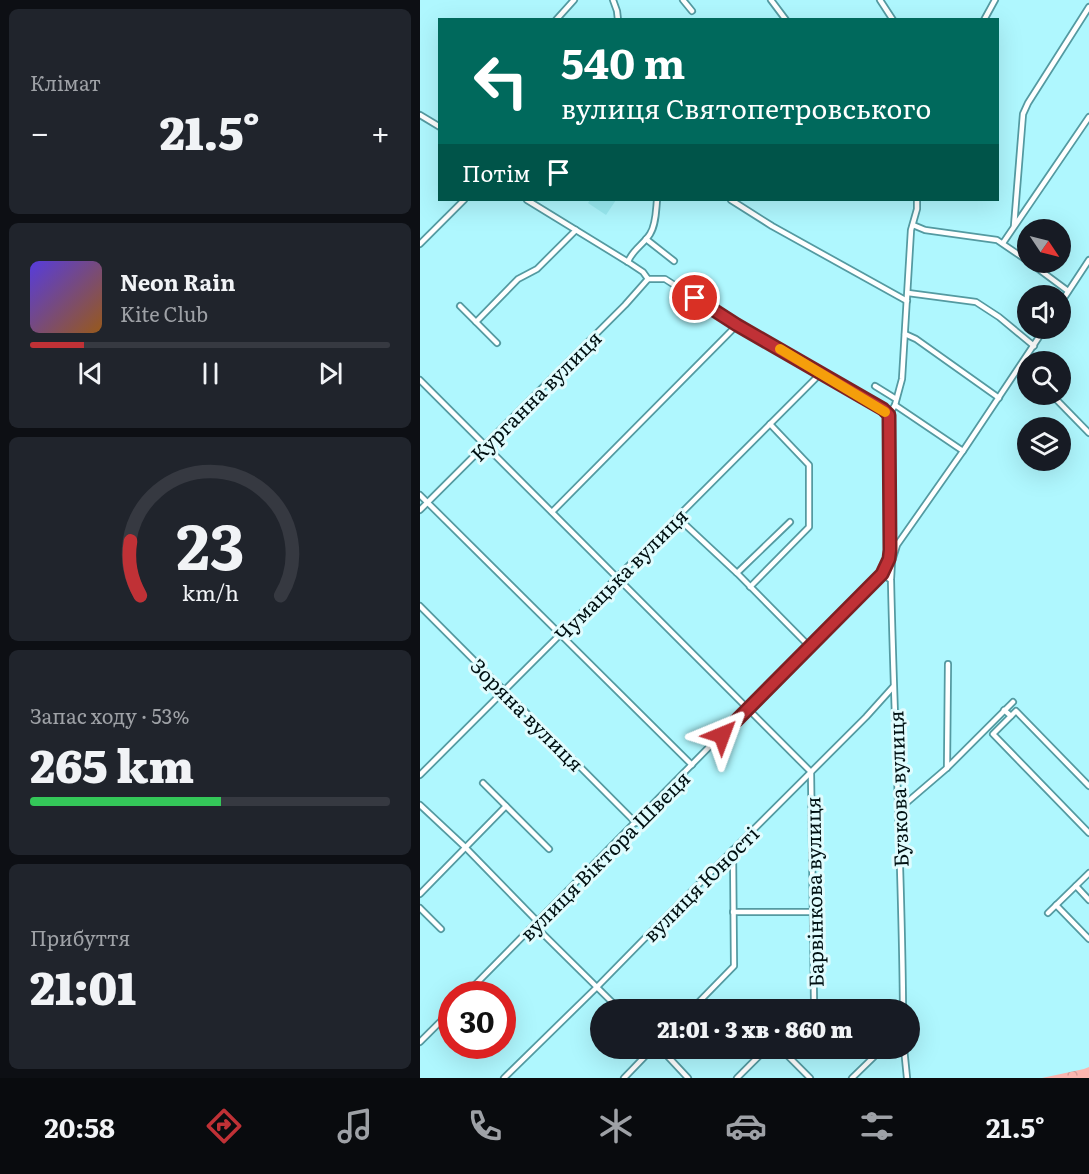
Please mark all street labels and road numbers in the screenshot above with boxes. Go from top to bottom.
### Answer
street label: Курганна вулиця [463,323,607,467]
street label: Чумацька вулиця [547,501,693,647]
street label: Зоряна вулиця [465,651,591,777]
street label: Бузкова вулиця [879,710,915,868]
street label: вулиця Віктора Швеця [512,763,696,947]
street label: Барвінкова вулиця [796,796,830,988]
street label: вулиця Юності [635,818,765,948]

